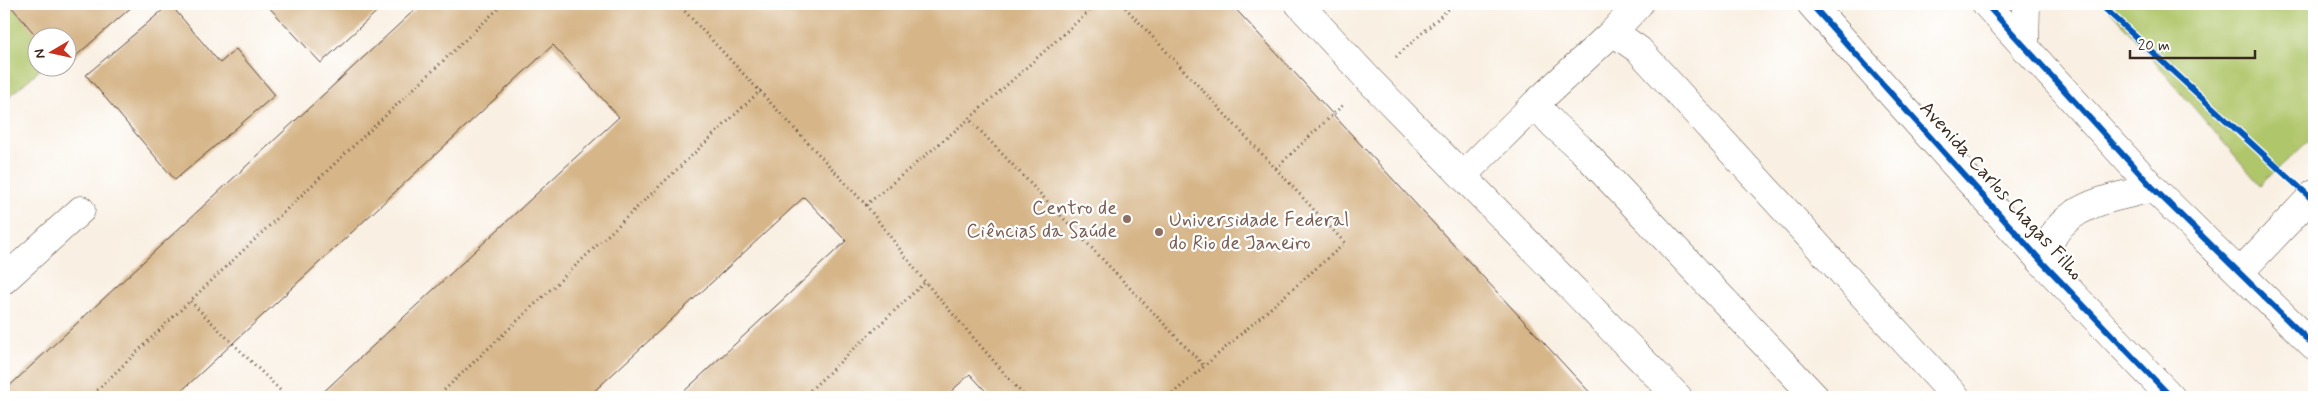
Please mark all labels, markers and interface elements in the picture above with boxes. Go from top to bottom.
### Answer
north arrow [28,28,78,78]
scale bar [2130,28,2256,60]
text: 20 m [2138,36,2170,56]
text: N [31,48,50,60]
street label: Avenida Carlos Chagas Filho [1913,96,2089,286]
place label: Centro de Ciências da Saúde [966,195,1117,245]
place label: Universidade Federal do Rio de Janeiro [1169,207,1349,257]
marker: Centro de Ciências da Saúde [1121,213,1133,225]
marker: Universidade Federal do Rio de Janeiro [1153,226,1165,238]

